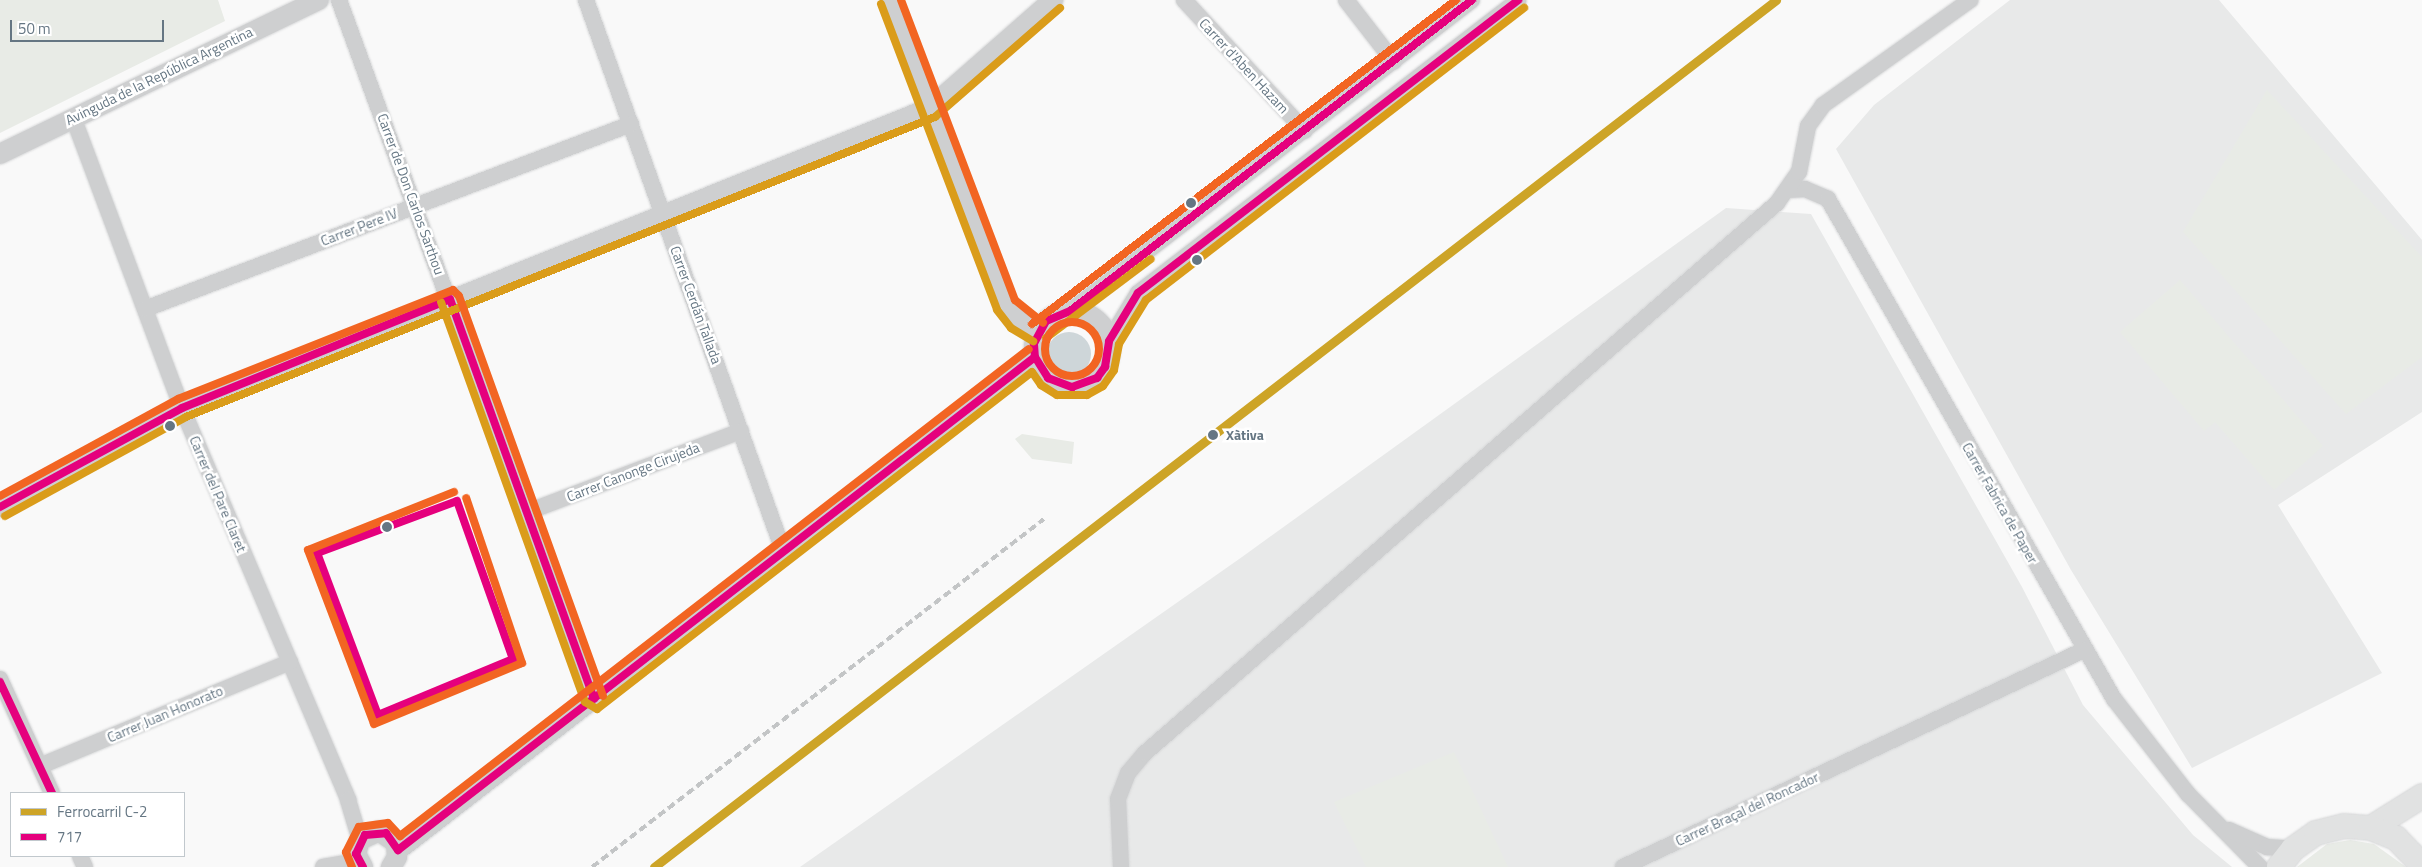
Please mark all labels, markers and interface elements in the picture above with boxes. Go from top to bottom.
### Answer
scale bar [12,10,166,42]
street label: Carrer d'Aben Hazam [1196,15,1292,117]
text: 50 m [18,17,51,40]
street label: Avinguda de la República Argentina [63,23,255,129]
street label: Carrer de Don Carlos Sarthou [374,111,448,277]
unlabelled marker [1186,198,1196,208]
street label: Carrer Pere IV [318,205,400,249]
street label: Carrer Cerdán Tallada [667,244,725,366]
unlabelled marker [1192,255,1202,265]
unlabelled marker [165,421,175,431]
marker: Xàtiva [1204,426,1222,444]
place label: Xàtiva [1226,427,1264,443]
street label: Carrer del Pare Claret [186,433,250,555]
street label: Carrer Canonge Cirujeda [564,439,702,505]
street label: Carrer Fabrica de Paper [1959,440,2041,566]
unlabelled marker [382,522,392,532]
street label: Carrer Juan Honorato [105,682,225,746]
street label: Carrer Braçal del Roncador [1673,768,1821,850]
legend [10,792,185,857]
text: Ferrocarril C-2 [57,800,148,823]
text: 717 [57,825,82,848]

